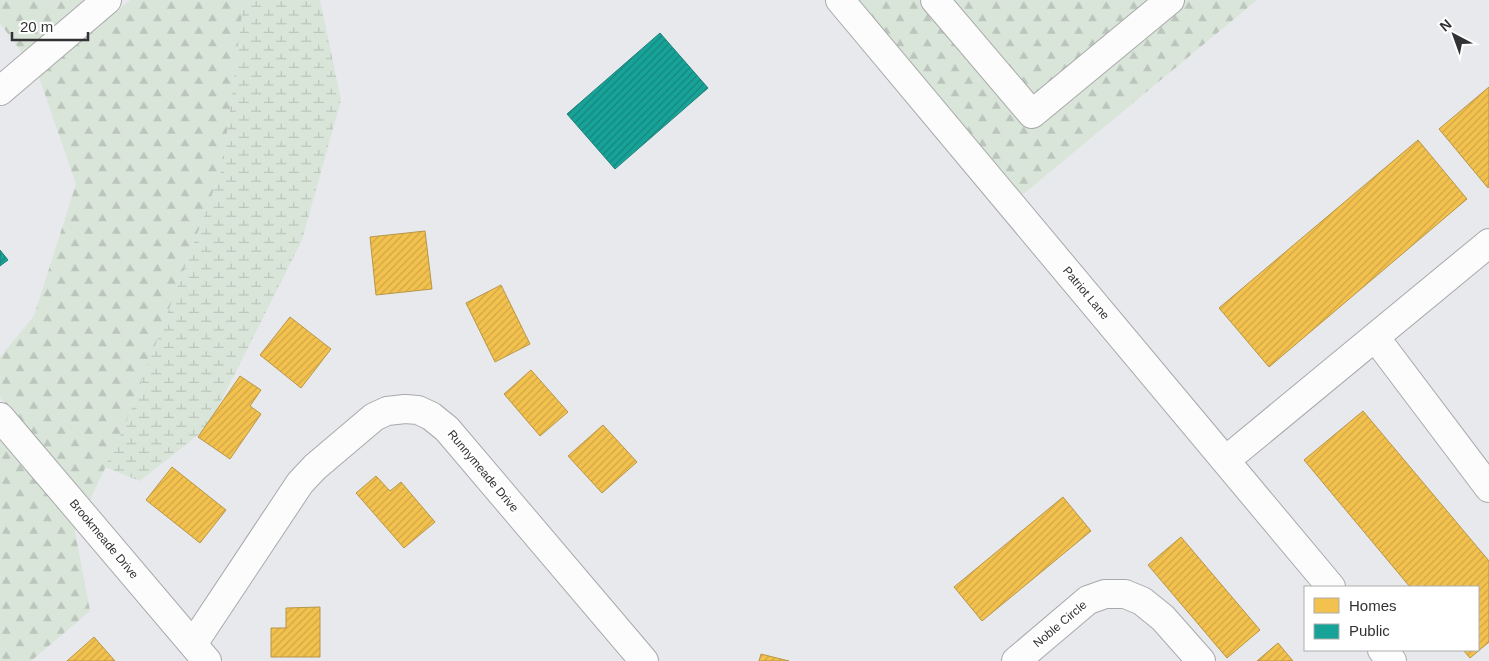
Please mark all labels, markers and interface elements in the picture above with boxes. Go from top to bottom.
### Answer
scale bar [12,10,89,42]
north arrow [1429,10,1479,60]
text: N [1436,16,1455,35]
text: 20 m [20,18,53,35]
street label: Patriot Lane [1060,264,1112,323]
street label: Runnymeade Drive [445,427,522,515]
street label: Brookmeade Drive [67,496,142,582]
legend [1304,586,1479,651]
street label: Noble Circle [1030,597,1090,650]
text: Homes [1349,597,1397,614]
text: Public [1349,622,1390,639]

